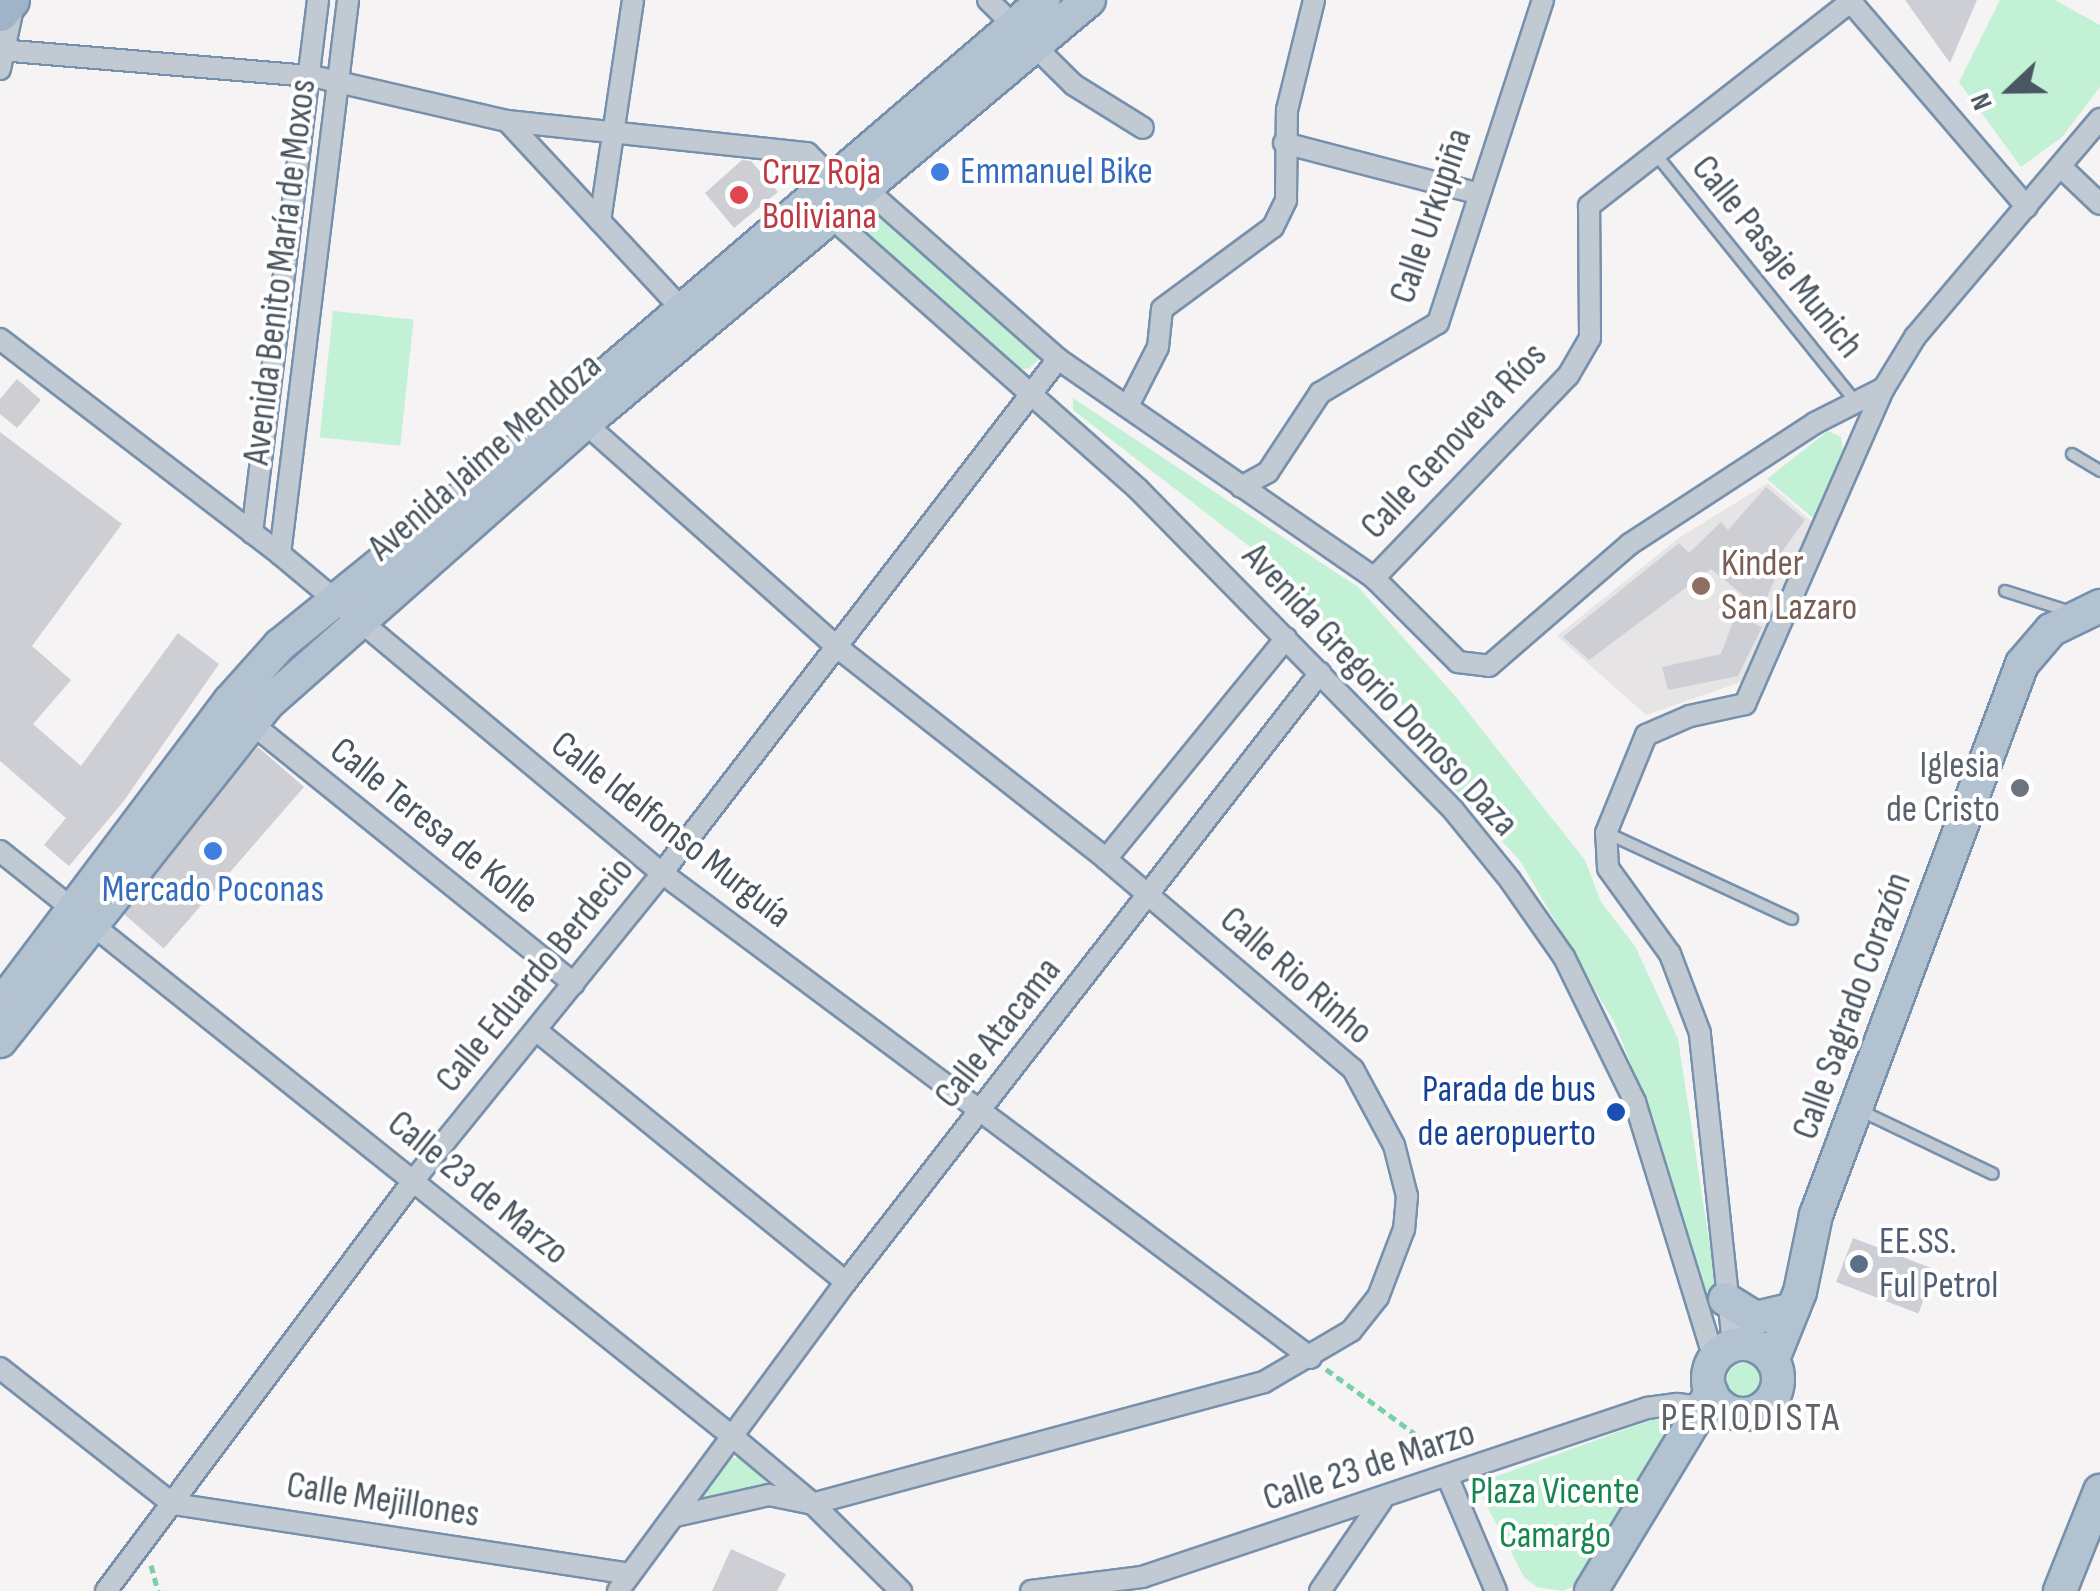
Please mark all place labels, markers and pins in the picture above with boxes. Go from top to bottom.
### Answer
place label: Emmanuel Bike [960,149,1153,195]
place label: Cruz Roja Boliviana [762,150,881,240]
marker: Emmanuel Bike [929,161,951,183]
marker: Cruz Roja Boliviana [726,182,752,208]
place label: Kinder San Lazaro [1721,541,1857,630]
marker: Kinder San Lazaro [1690,575,1712,597]
place label: Iglesia de Cristo [1886,743,2000,832]
marker: Iglesia de Cristo [2009,777,2031,799]
marker: Mercado Poconas [202,840,224,862]
place label: Mercado Poconas [102,867,324,913]
place label: Parada de bus de aeropuerto [1418,1067,1596,1156]
marker: Parada de bus de aeropuerto [1605,1101,1627,1123]
place label: EE.SS. Ful Petrol [1879,1219,1998,1308]
marker: EE.SS. Ful Petrol [1848,1253,1870,1275]

